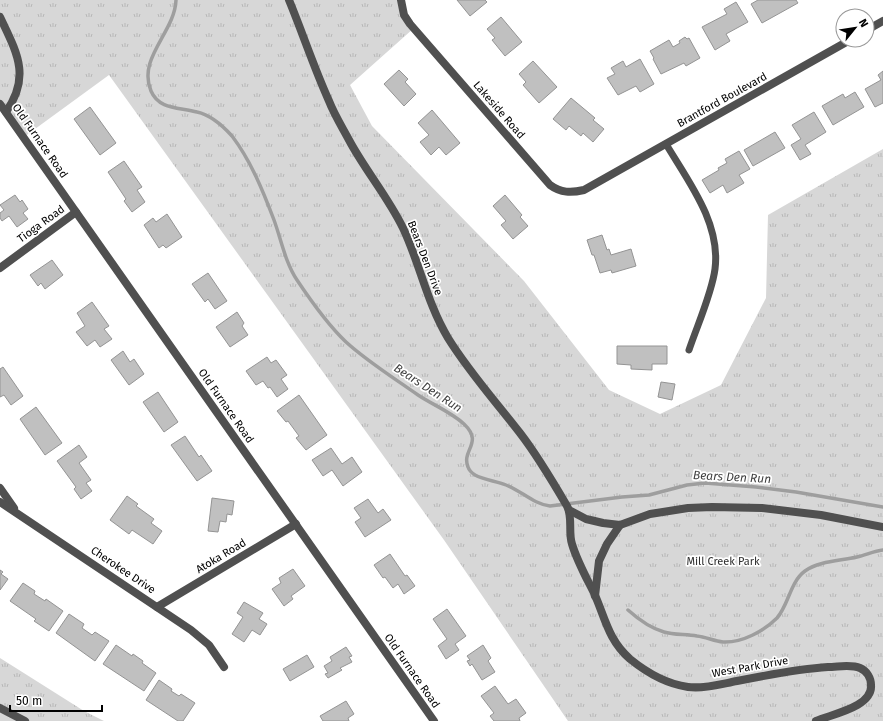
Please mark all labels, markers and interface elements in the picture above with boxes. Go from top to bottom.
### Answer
north arrow [835,8,875,48]
text: N [856,17,871,30]
street label: Brantford Boulevard [675,70,769,130]
street label: Lakeside Road [470,79,528,141]
street label: Old Furnace Road [10,101,70,181]
street label: Tioga Road [15,203,67,245]
street label: Bears Den Drive [405,219,445,297]
water label: Bears Den Run [391,361,465,415]
street label: Old Furnace Road [196,366,256,446]
water label: Bears Den Run [693,468,771,486]
street label: Atoka Road [194,536,248,576]
street label: Cherokee Drive [88,544,158,596]
park label: Mill Creek Park [686,555,760,568]
street label: Old Furnace Road [382,631,442,711]
street label: West Park Drive [711,654,789,680]
scale bar [10,687,102,713]
text: 50 m [16,694,42,708]

